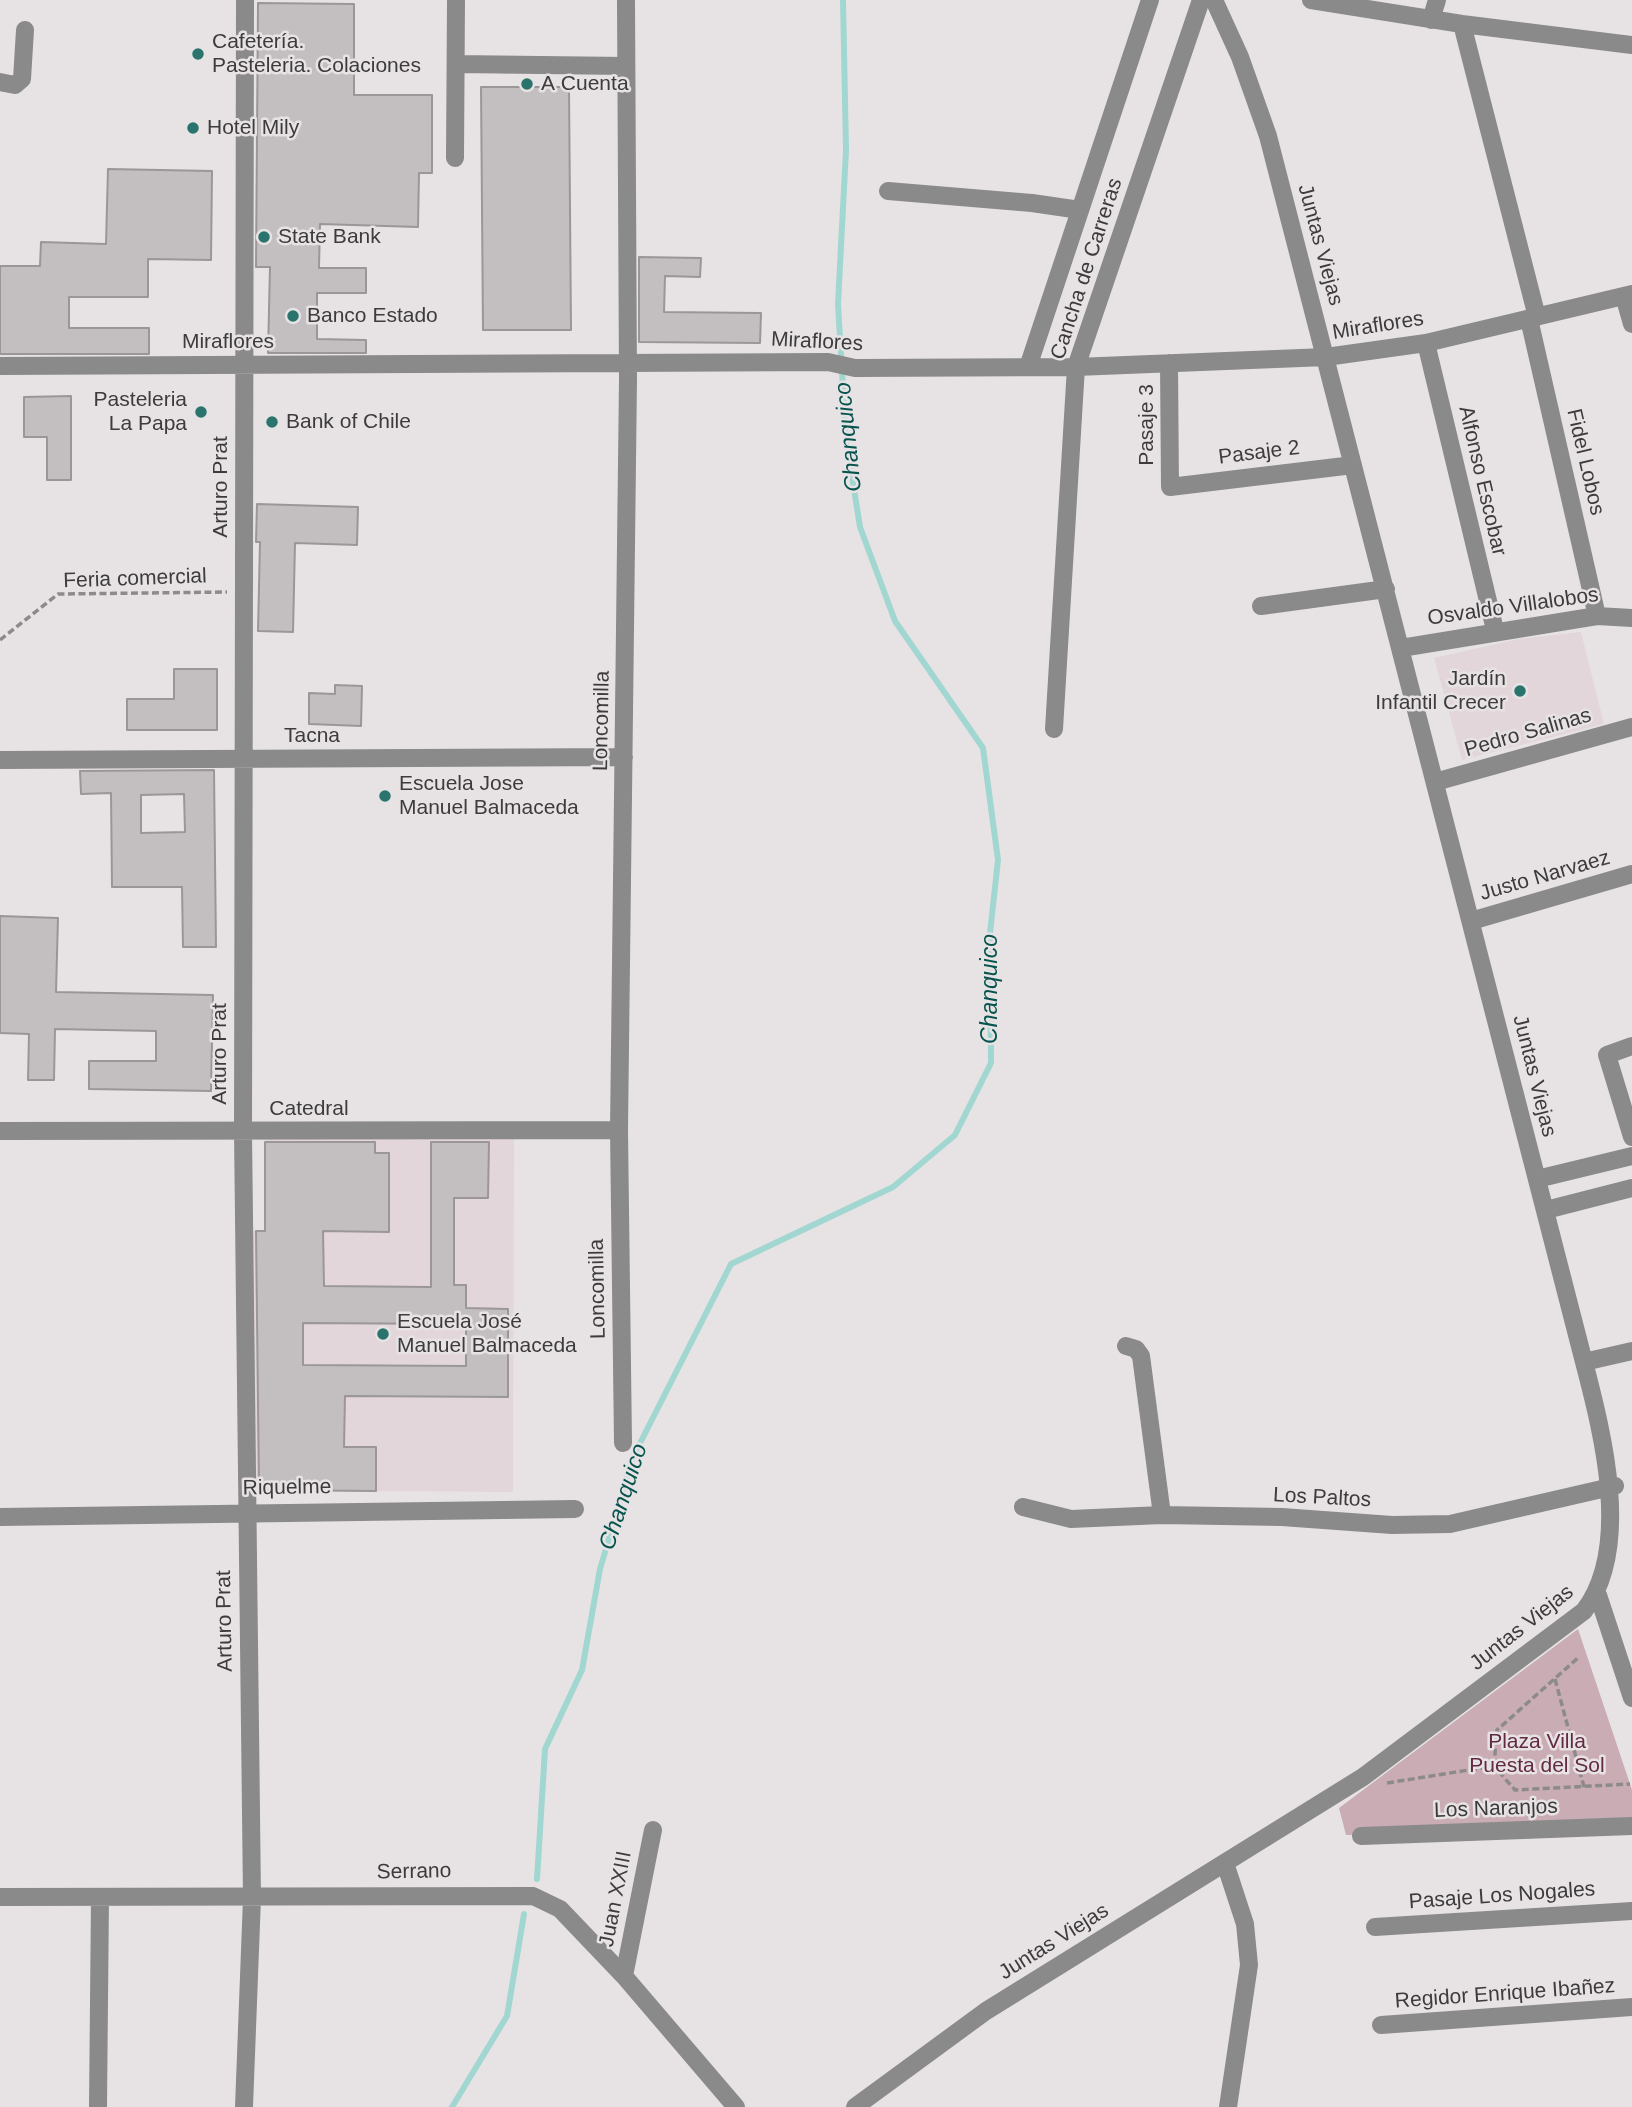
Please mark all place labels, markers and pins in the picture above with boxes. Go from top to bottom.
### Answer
place label: Cafetería. Pasteleria. Colaciones [212,29,421,79]
marker: Cafetería. Pasteleria. Colaciones [190,46,206,62]
place label: A Cuenta [541,71,629,97]
marker: A Cuenta [519,76,535,92]
place label: Hotel Mily [207,115,299,141]
marker: Hotel Mily [185,120,201,136]
place label: State Bank [278,224,381,250]
marker: State Bank [256,229,272,245]
place label: Banco Estado [307,303,438,329]
marker: Banco Estado [285,308,301,324]
place label: Pasteleria La Papa [94,387,187,437]
marker: Pasteleria La Papa [193,404,209,420]
place label: Bank of Chile [286,409,411,435]
marker: Bank of Chile [264,414,280,430]
place label: Jardín Infantil Crecer [1375,666,1506,716]
marker: Jardín Infantil Crecer [1512,683,1528,699]
place label: Escuela Jose Manuel Balmaceda [399,771,579,821]
marker: Escuela Jose Manuel Balmaceda [377,788,393,804]
place label: Escuela José Manuel Balmaceda [397,1309,577,1359]
marker: Escuela José Manuel Balmaceda [375,1326,391,1342]

